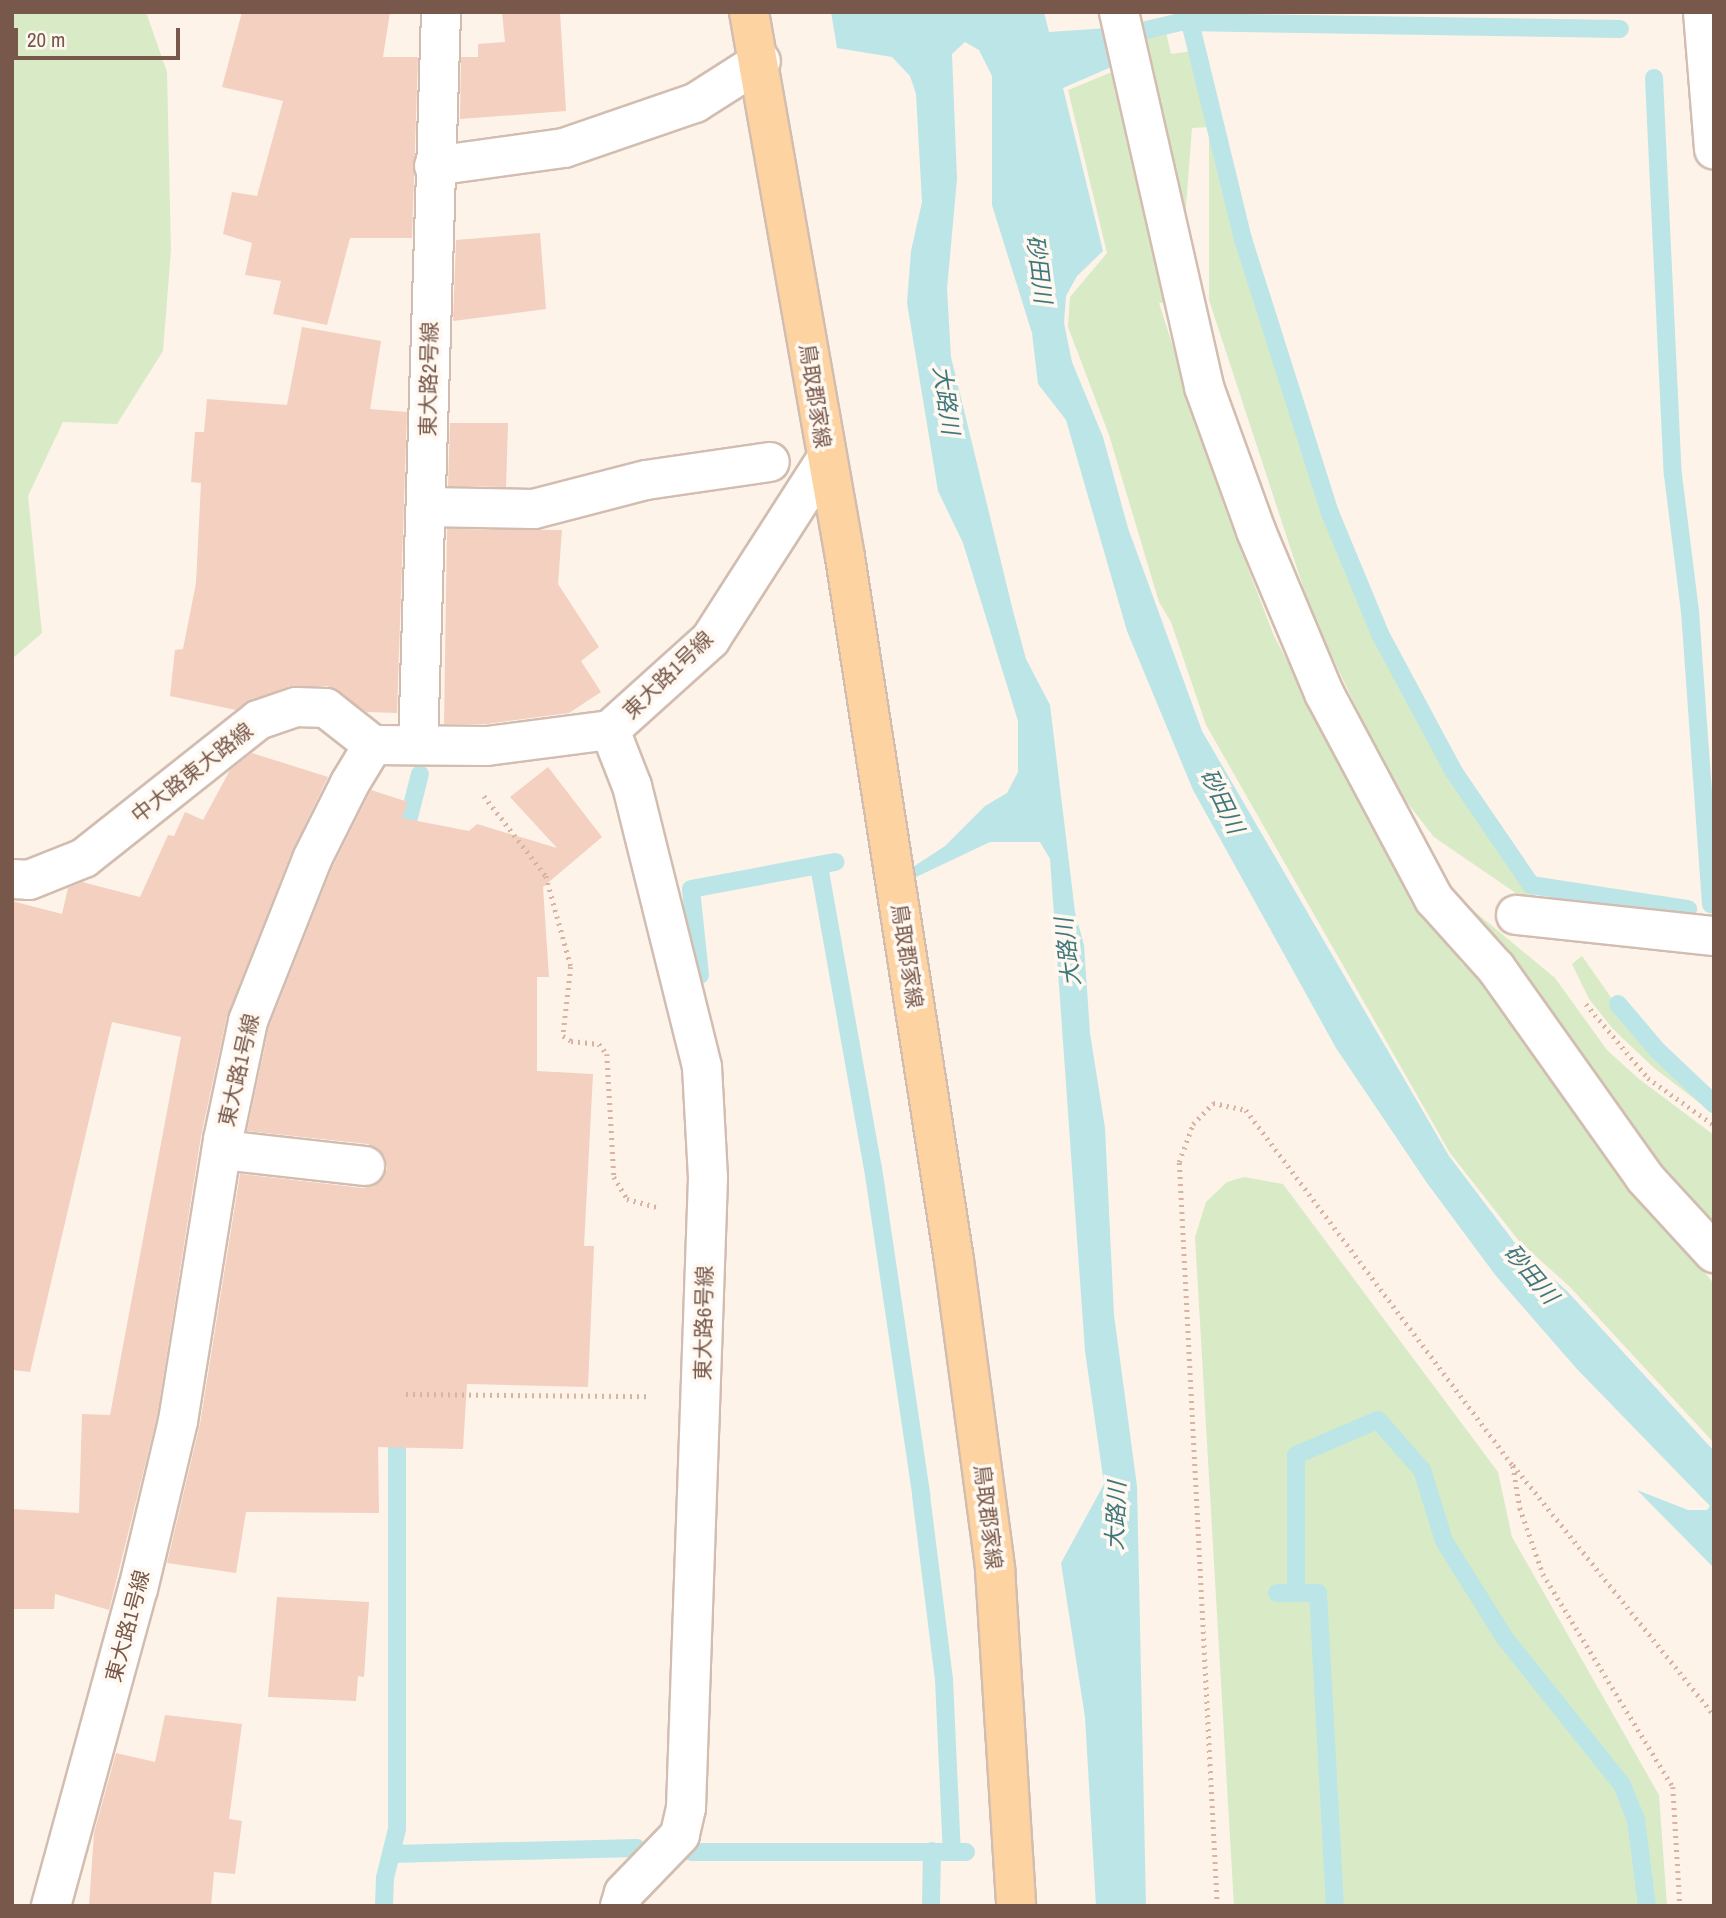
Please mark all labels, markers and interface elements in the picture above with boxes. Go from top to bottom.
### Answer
scale bar [18,14,184,58]
text: 20 m [27,25,65,54]
water label: 砂田川 [1021,233,1057,305]
street label: 東大路2号線 [415,322,443,436]
street label: 鳥取郡家線 [794,342,836,450]
water label: 大路川 [928,364,964,436]
street label: 東大路1号線 [618,626,718,724]
street label: 中大路東大路線 [126,718,258,828]
water label: 砂田川 [1194,764,1250,838]
street label: 鳥取郡家線 [886,902,928,1010]
water label: 大路川 [1050,916,1086,988]
street label: 東大路1号線 [214,1011,264,1129]
water label: 砂田川 [1498,1239,1564,1309]
street label: 東大路6号線 [690,1266,718,1380]
street label: 鳥取郡家線 [969,1463,1007,1571]
water label: 大路川 [1101,1481,1131,1551]
street label: 東大路1号線 [101,1567,155,1685]

